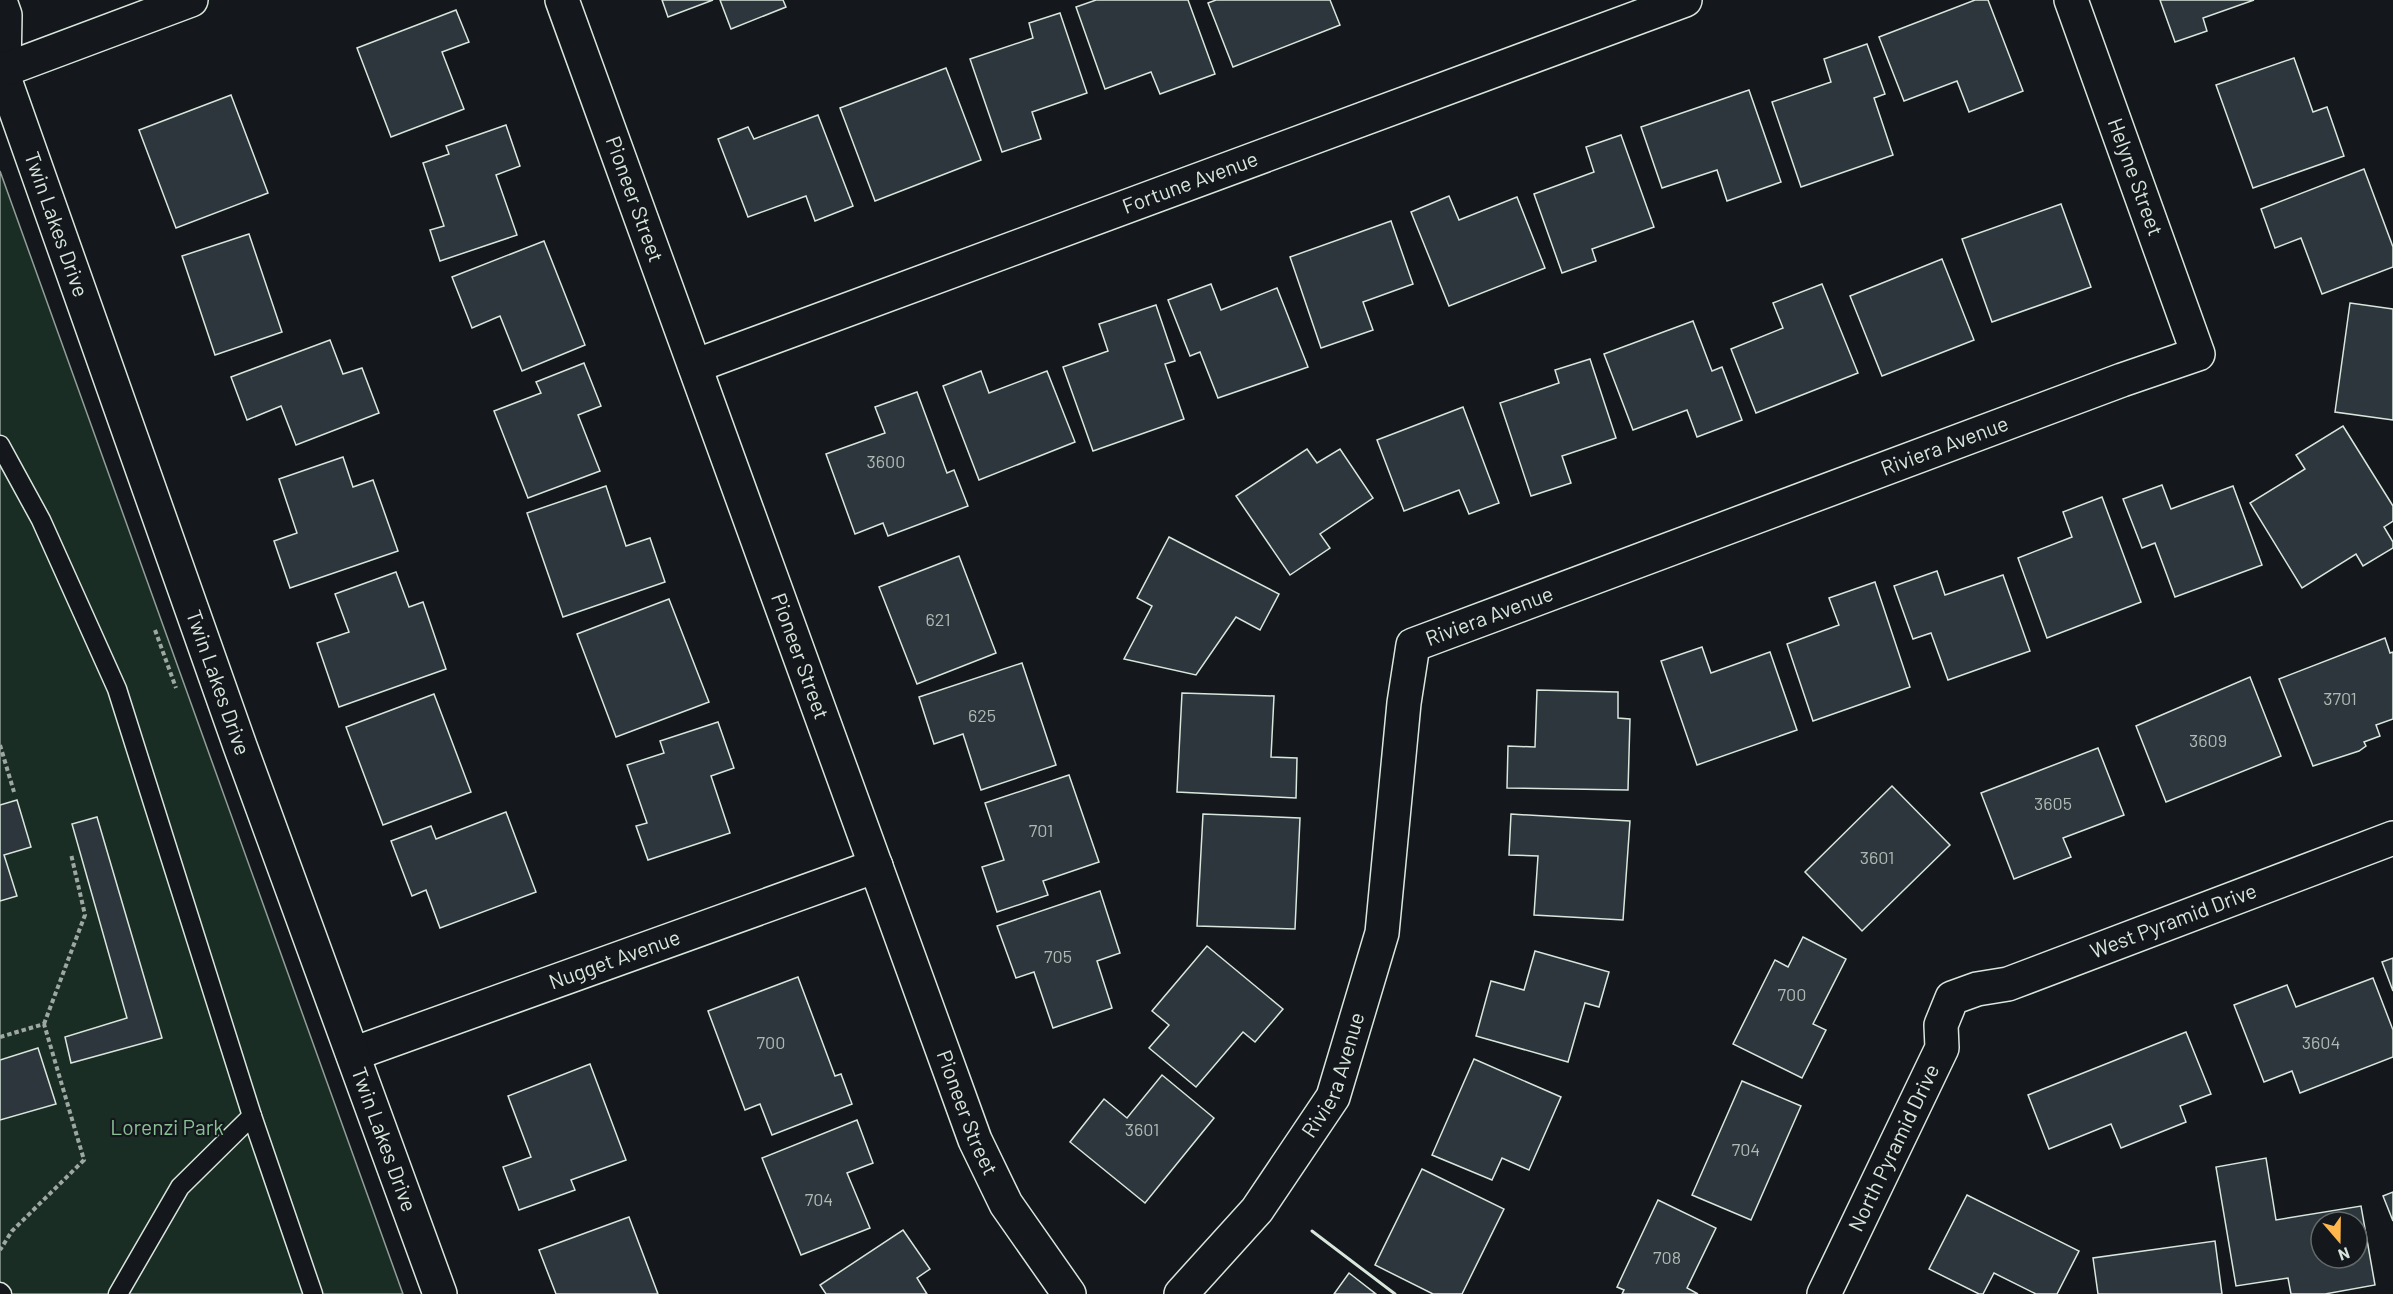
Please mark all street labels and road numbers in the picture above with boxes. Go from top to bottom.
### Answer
street label: Helyne Street [2104,114,2169,239]
street label: Pioneer Street [601,132,670,265]
street label: Fortune Avenue [1118,145,1261,218]
street label: Twin Lakes Drive [20,148,94,300]
street label: Riviera Avenue [1877,410,2011,480]
street label: Riviera Avenue [1422,580,1556,650]
street label: Pioneer Street [767,589,835,722]
street label: Twin Lakes Drive [182,606,256,758]
street label: West Pyramid Drive [2086,877,2260,963]
street label: Nugget Avenue [545,923,683,994]
street label: Riviera Avenue [1295,1009,1369,1142]
street label: Pioneer Street [932,1046,1004,1179]
street label: North Pyramid Drive [1842,1060,1943,1235]
street label: Twin Lakes Drive [347,1063,423,1215]

